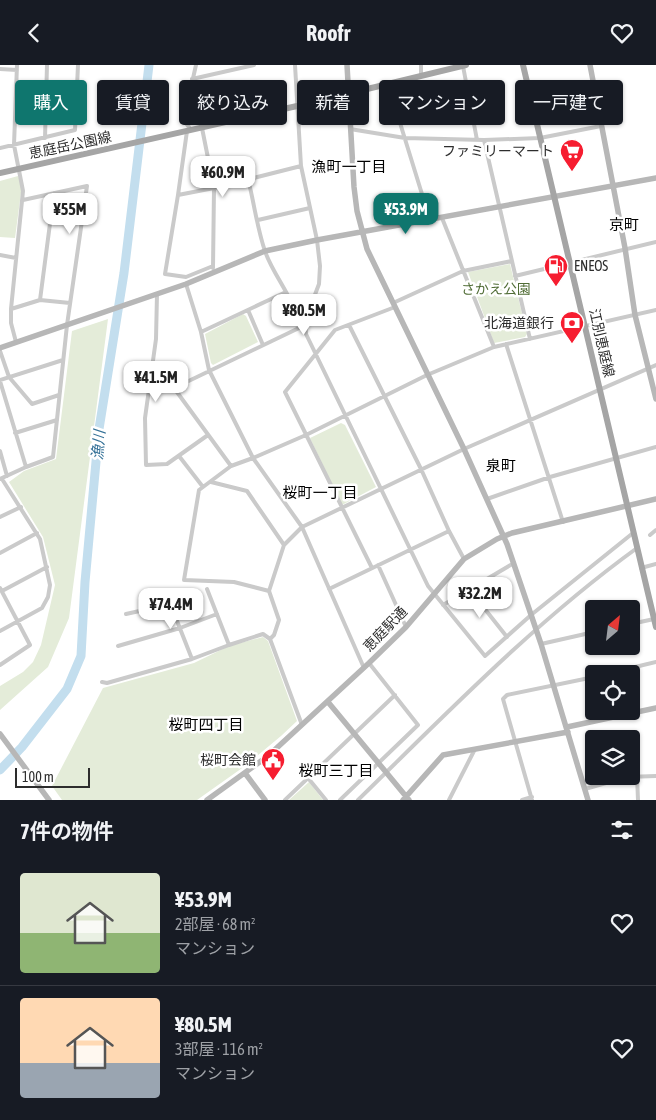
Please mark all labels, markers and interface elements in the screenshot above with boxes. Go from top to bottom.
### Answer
icon: back [20,19,48,47]
icon: heart [608,19,636,47]
text: Roofr [306,20,350,46]
chip: 購入 [15,80,87,125]
chip: 賃貸 [97,80,169,125]
chip: 絞り込み [179,80,287,125]
chip: 新着 [297,80,369,125]
chip: マンション [379,80,505,125]
chip: 一戸建て [515,80,623,125]
street label: 恵庭岳公園線 [27,128,113,162]
supermarket icon: ファミリーマート [559,138,585,172]
place label: ファミリーマート [442,143,554,159]
pin: ¥60.9M [182,155,264,198]
district label: 漁町一丁目 [311,158,387,175]
text: ¥60.9M [201,163,245,181]
pin: ¥55M [40,193,100,235]
pin: ¥53.9M [365,193,447,235]
text: ¥55M [54,200,86,218]
text: ¥53.9M [384,200,428,218]
district label: 京町 [609,216,639,233]
fuel station icon: ENEOS [543,253,569,287]
place label: ENEOS [574,258,608,274]
park label: さかえ公園 [461,281,531,297]
pin: ¥80.5M [263,293,345,336]
text: ¥80.5M [282,301,326,319]
street label: 江別恵庭線 [586,307,618,379]
bank icon: 北海道銀行 [559,310,585,344]
place label: 北海道銀行 [484,315,554,331]
pin: ¥41.5M [115,361,197,403]
text: ¥41.5M [134,368,178,386]
water label: 漁川 [88,427,108,461]
district label: 泉町 [486,457,516,474]
district label: 桜町一丁目 [282,484,358,501]
pin: ¥32.2M [439,577,521,619]
text: ¥32.2M [458,584,502,602]
pin: ¥74.4M [130,587,212,630]
text: ¥74.4M [149,595,193,613]
north arrow [585,600,640,655]
map controls [585,600,640,785]
street label: 恵庭駅通 [360,603,410,655]
button: locate [585,665,640,720]
district label: 桜町四丁目 [168,716,244,733]
button: layers [585,730,640,785]
public building icon: 桜町会館 [260,747,286,781]
place label: 桜町会館 [200,752,256,768]
district label: 桜町三丁目 [298,762,374,779]
scale bar [15,765,90,788]
text: 100 m [22,769,54,785]
icon: filters [608,816,636,844]
text: 7件の物件 [20,819,114,843]
text: ¥53.9M [175,887,232,911]
icon: home [60,893,120,953]
icon: heart [608,909,636,937]
text: 2部屋 · 68 m² [175,915,256,933]
text: マンション [175,939,255,957]
text: ¥80.5M [175,1012,232,1036]
icon: home [60,1018,120,1078]
icon: heart [608,1034,636,1062]
text: 3部屋 · 116 m² [175,1040,263,1058]
text: マンション [175,1064,255,1082]

